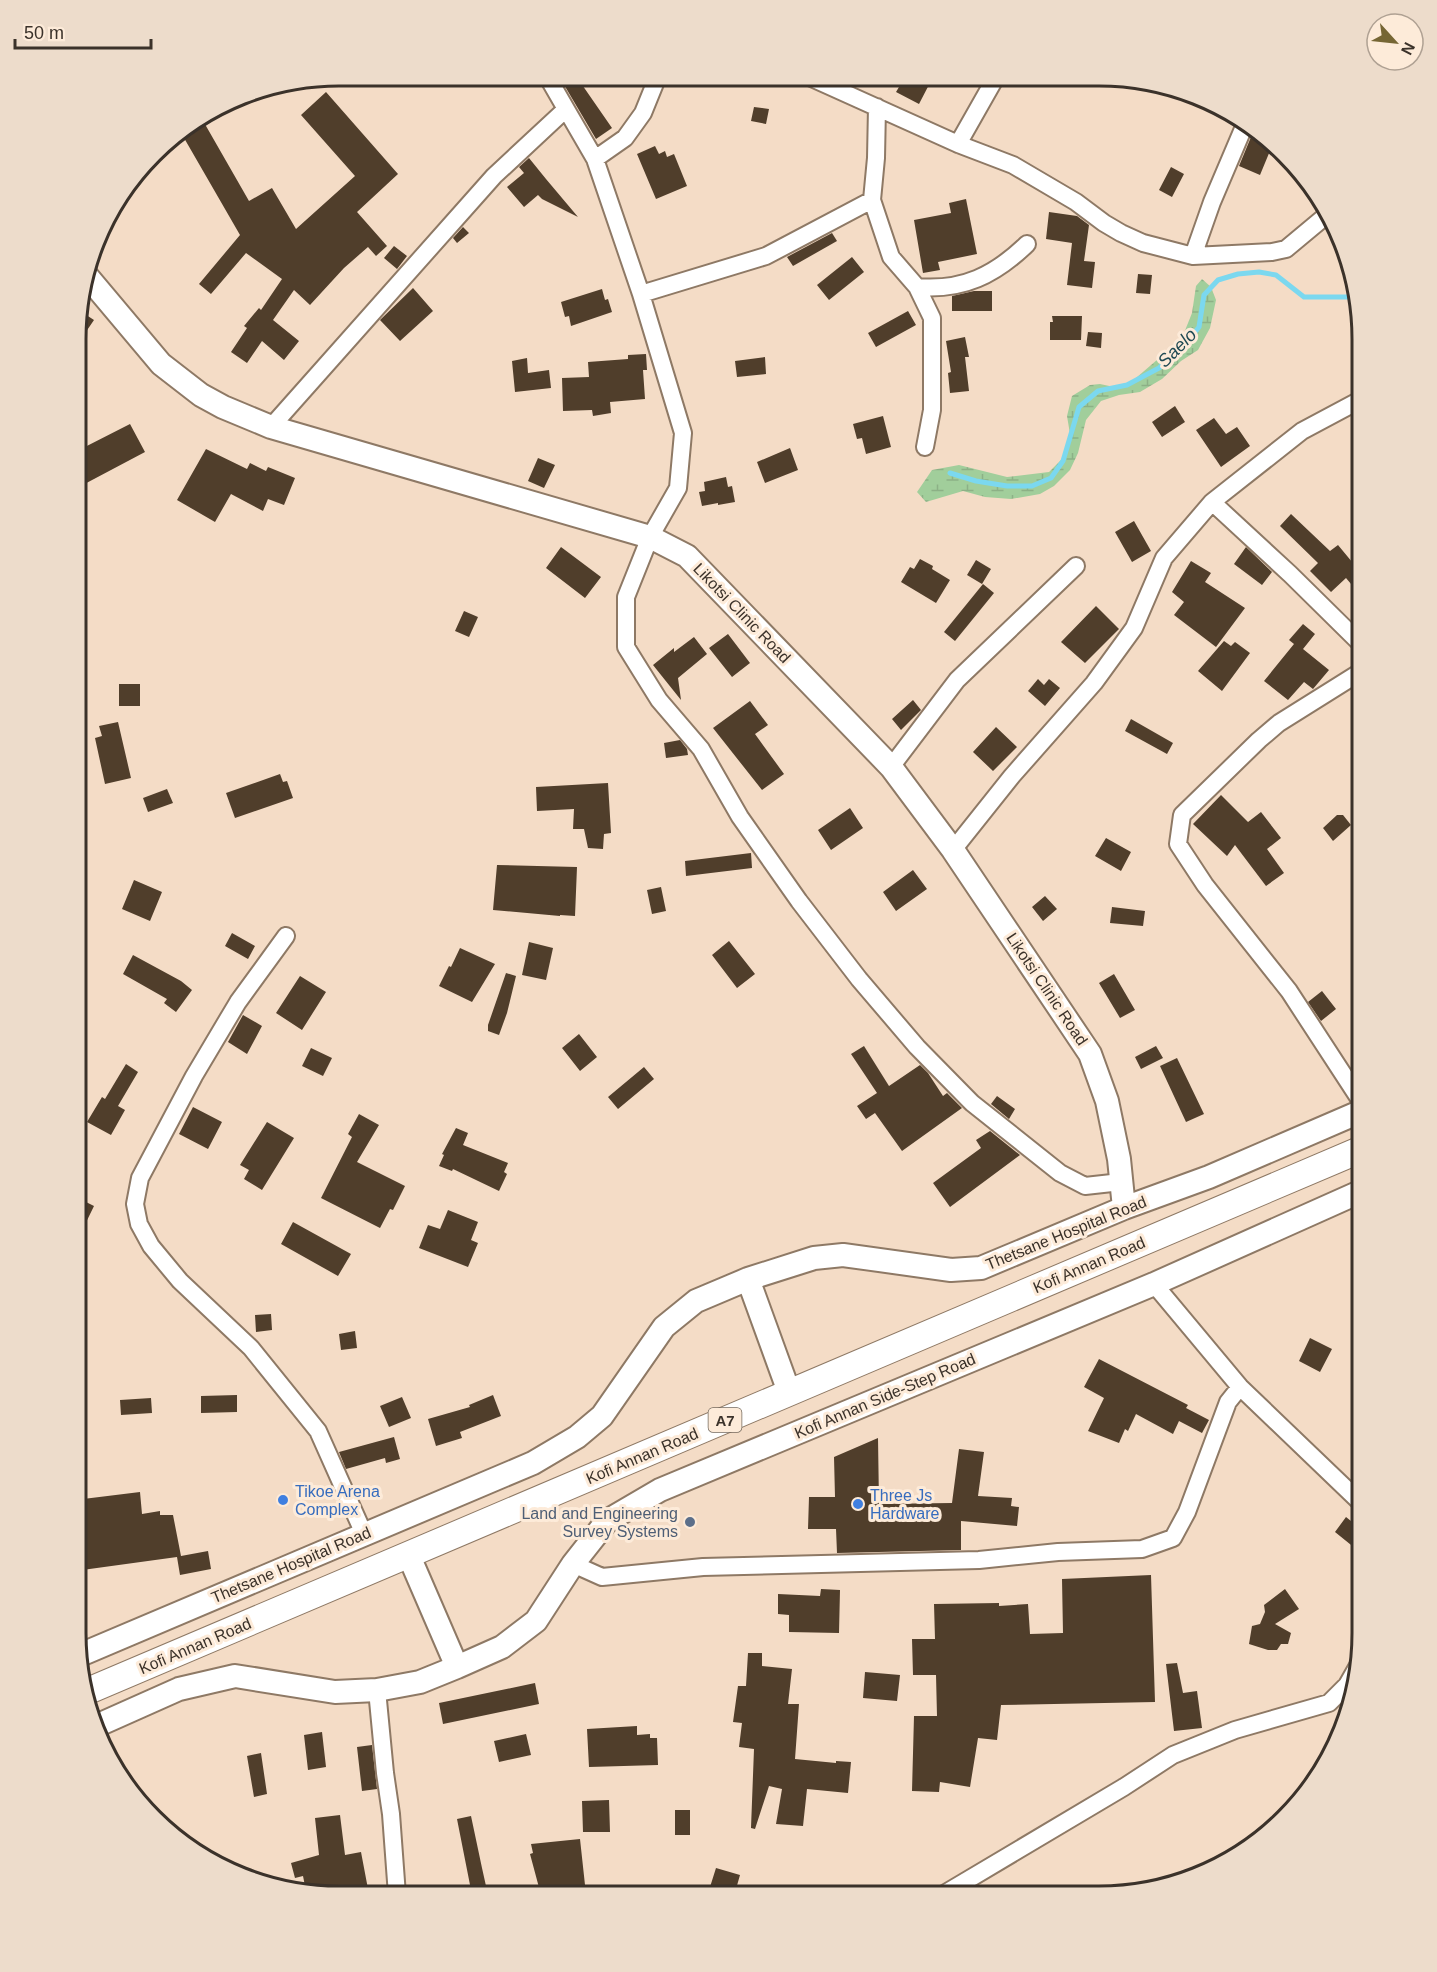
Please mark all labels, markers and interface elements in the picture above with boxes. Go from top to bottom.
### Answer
scale bar [15,12,152,50]
north arrow [1365,12,1425,72]
text: 50 m [24,23,64,43]
text: N [1398,40,1418,58]
water label: Saelo [1154,325,1200,371]
street label: Likotsi Clinic Road [690,560,794,666]
street label: Likotsi Clinic Road [1003,930,1091,1048]
street label: Thetsane Hospital Road [983,1193,1149,1273]
street label: Kofi Annan Road [1030,1234,1148,1296]
street label: Kofi Annan Side-Step Road [792,1350,978,1442]
road number: A7 [708,1408,742,1432]
street label: Kofi Annan Road [583,1425,701,1487]
place label: Tikoe Arena Complex [295,1483,380,1518]
place label: Three Js Hardware [870,1487,939,1522]
marker: Tikoe Arena Complex [276,1493,290,1507]
marker: Three Js Hardware [851,1497,865,1511]
place label: Land and Engineering Survey Systems [521,1505,678,1540]
marker: Land and Engineering Survey Systems [683,1515,697,1529]
street label: Thetsane Hospital Road [209,1524,373,1606]
street label: Kofi Annan Road [136,1615,254,1677]

